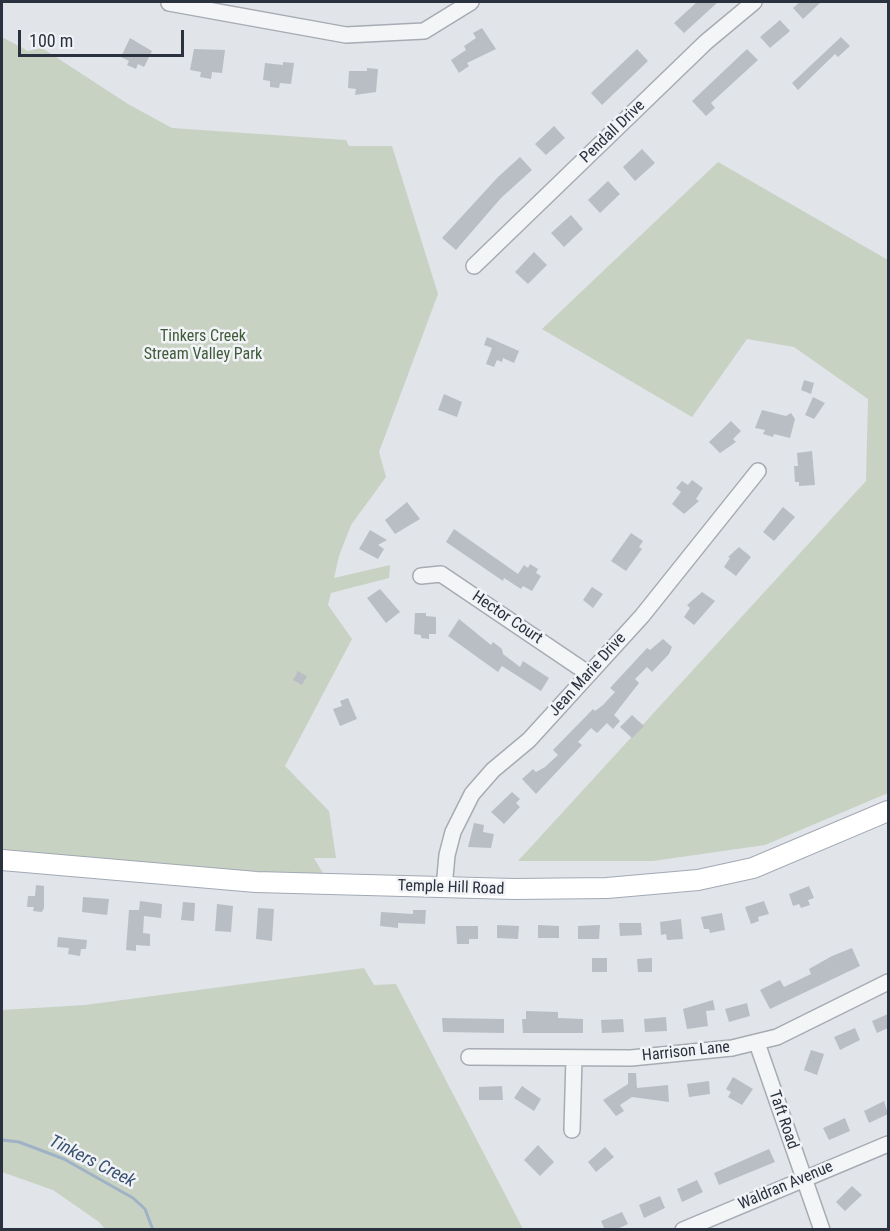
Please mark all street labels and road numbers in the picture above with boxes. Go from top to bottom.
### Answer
street label: Pendall Drive [577,96,649,168]
street label: Hector Court [468,587,546,649]
street label: Jean Marie Drive [545,629,631,721]
street label: Temple Hill Road [397,877,505,899]
street label: Harrison Lane [641,1038,731,1066]
street label: Taft Road [764,1088,802,1152]
street label: Waldran Avenue [736,1157,836,1215]

